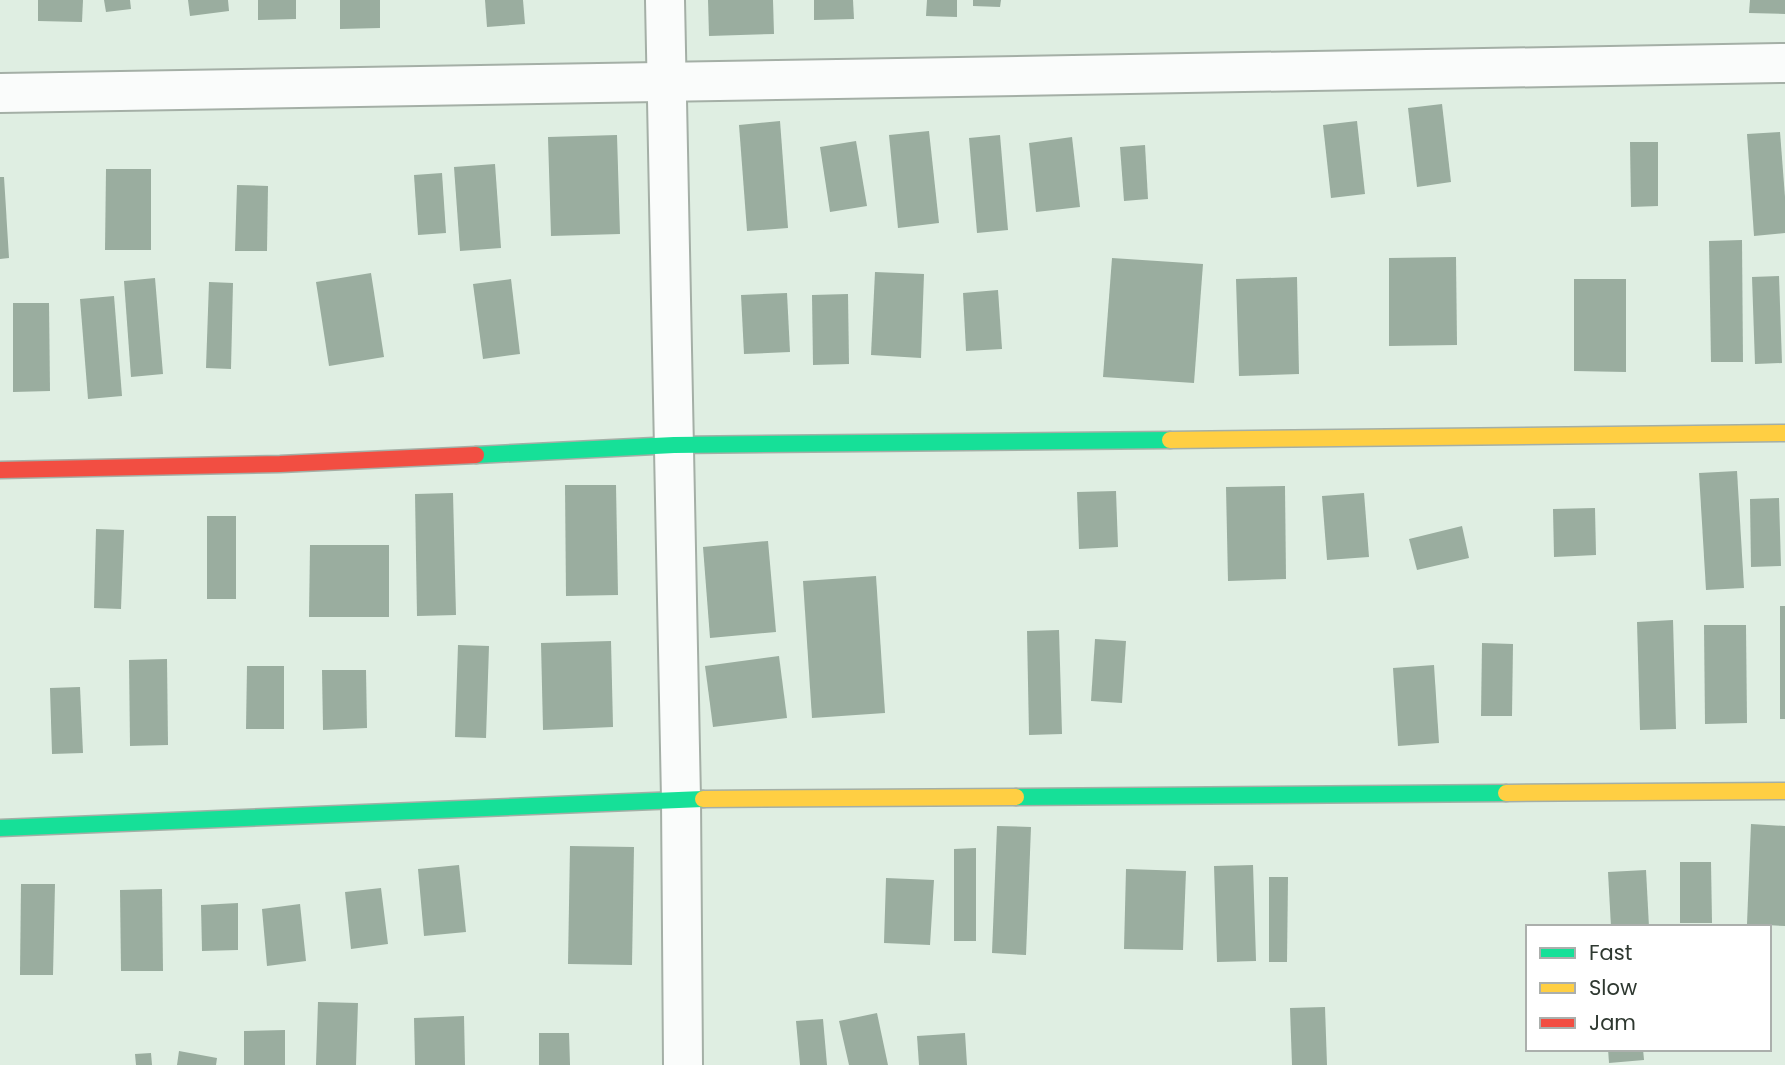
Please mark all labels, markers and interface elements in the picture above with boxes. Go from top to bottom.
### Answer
legend [1526,925,1771,1051]
text: Fast [1589,938,1632,967]
text: Slow [1589,973,1637,1002]
text: Jam [1589,1008,1636,1037]

